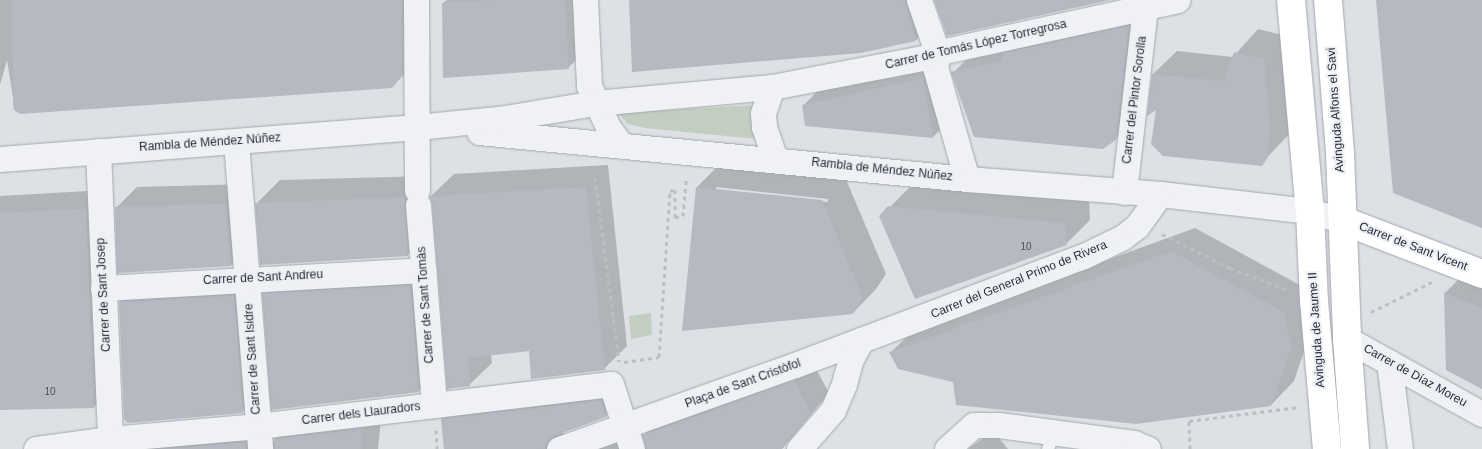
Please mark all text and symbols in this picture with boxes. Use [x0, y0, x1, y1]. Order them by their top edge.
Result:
street label: Carrer de Tomás López Torregrosa [884, 17, 1068, 73]
street label: Carrer del Pintor Sorolla [1120, 35, 1150, 165]
street label: Avinguda Alfons el Savi [1324, 47, 1348, 173]
street label: Rambla de Méndez Núñez [139, 131, 281, 155]
street label: Rambla de Méndez Núñez [811, 155, 953, 185]
street label: Carrer de Sant Vicent [1357, 220, 1469, 274]
street label: Carrer de Sant Josep [94, 238, 114, 352]
street label: Carrer del General Primo de Rivera [929, 238, 1109, 322]
house number: 10 [1020, 241, 1032, 253]
street label: Carrer de Sant Tomàs [415, 246, 437, 364]
street label: Carrer de Sant Andreu [202, 268, 324, 288]
street label: Avinguda de Jaume II [1306, 272, 1328, 388]
street label: Carrer de Sant Isidre [242, 303, 264, 415]
street label: Carrer de Díaz Moreu [1361, 342, 1469, 410]
street label: Plaça de Sant Cristòfol [683, 356, 803, 412]
house number: 10 [44, 386, 56, 398]
street label: Carrer dels Llauradors [301, 400, 421, 428]

